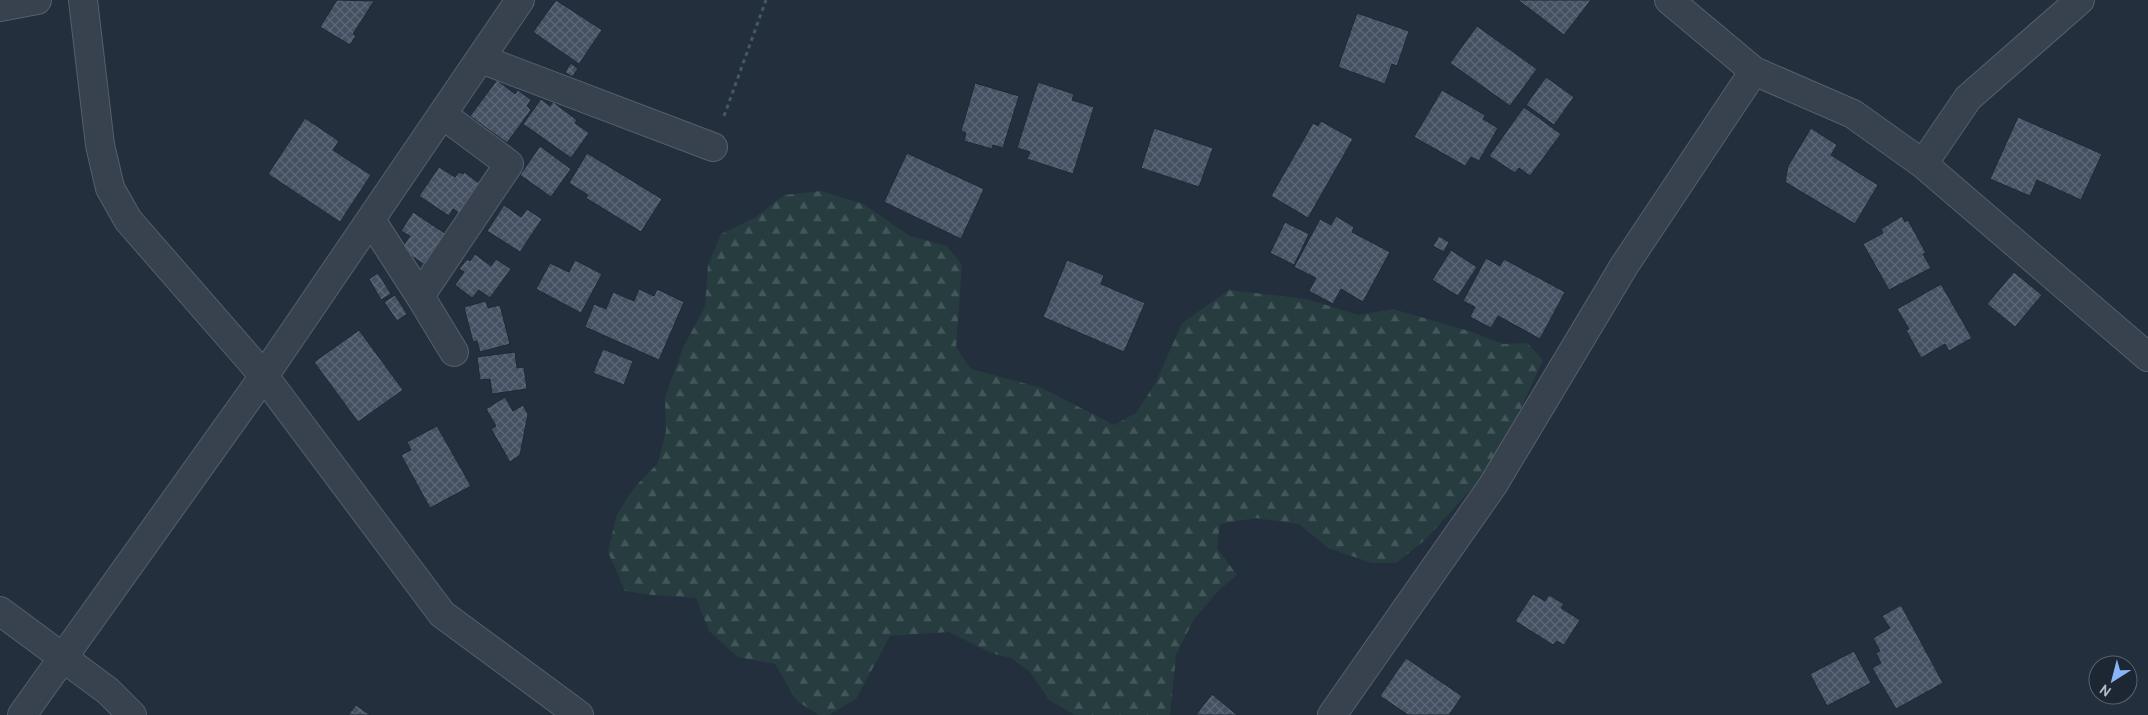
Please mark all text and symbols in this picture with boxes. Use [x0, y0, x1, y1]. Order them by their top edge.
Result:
north arrow [2088, 655, 2138, 705]
text: N [2096, 680, 2115, 701]

